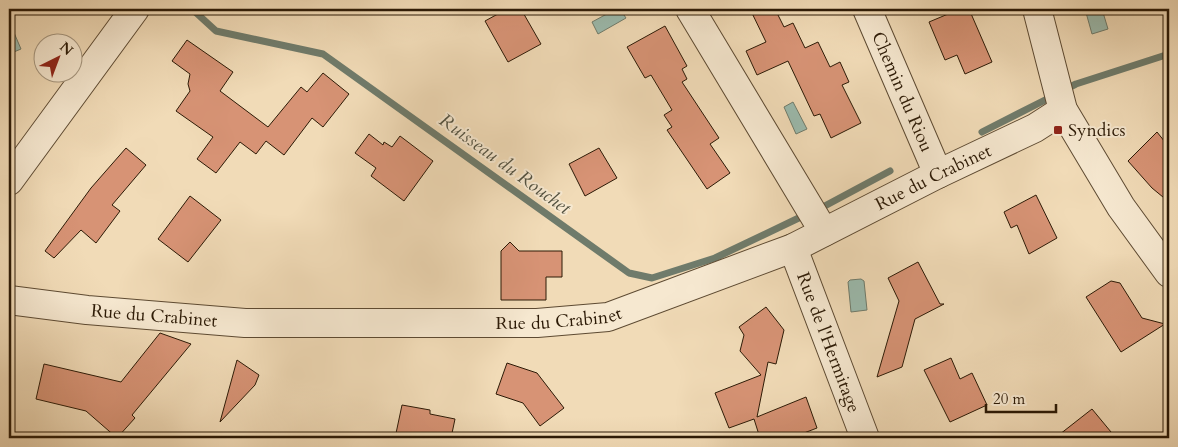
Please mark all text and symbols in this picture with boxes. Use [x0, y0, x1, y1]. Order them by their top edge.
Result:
street label: Chemin du Riou [866, 28, 940, 156]
north arrow [32, 32, 82, 82]
text: N [55, 38, 77, 60]
water label: Ruisseau du Rouchet [434, 107, 577, 221]
place label: Syndics [1068, 118, 1126, 143]
marker: Syndics [1052, 124, 1064, 136]
street label: Rue du Crabinet [871, 138, 996, 217]
street label: Rue de l'Hermitage [791, 269, 867, 416]
street label: Rue du Crabinet [90, 298, 219, 333]
street label: Rue du Crabinet [495, 300, 626, 336]
scale bar [986, 382, 1056, 414]
text: 20 m [993, 389, 1025, 409]

